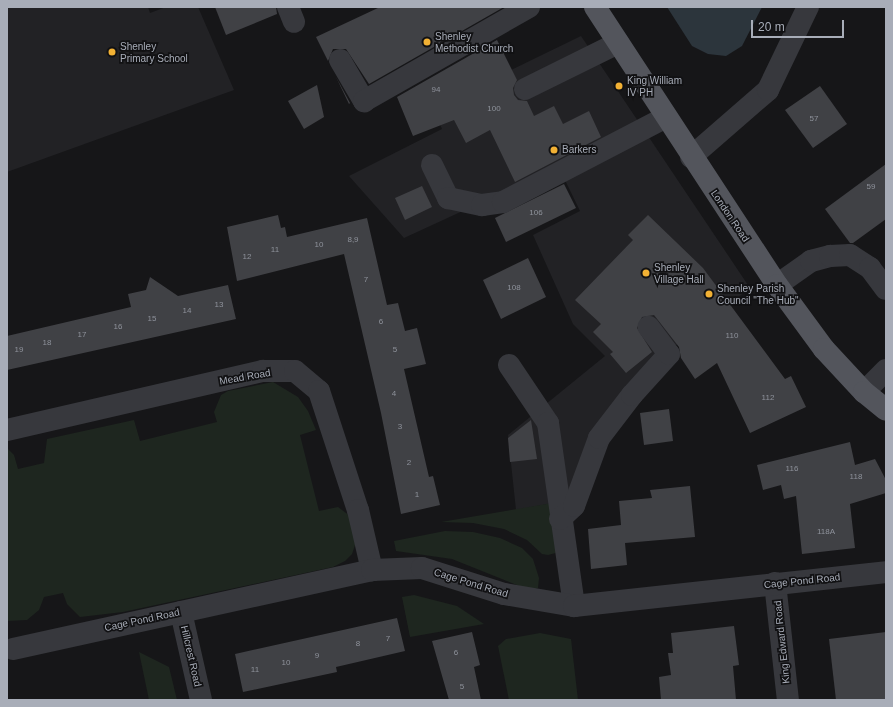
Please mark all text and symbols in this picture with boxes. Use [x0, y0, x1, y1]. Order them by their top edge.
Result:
scale bar [753, 12, 846, 38]
text: 20 m [758, 20, 785, 34]
place label: Shenley Methodist Church [435, 30, 513, 54]
marker: Shenley Methodist Church [422, 37, 432, 47]
place label: Shenley Primary School [120, 40, 188, 64]
marker: Shenley Primary School [107, 47, 117, 57]
place label: King William IV PH [627, 74, 682, 98]
marker: King William IV PH [614, 81, 624, 91]
house number: 94 [432, 85, 440, 95]
house number: 100 [487, 104, 501, 114]
house number: 57 [810, 114, 818, 124]
place label: Barkers [562, 144, 596, 156]
marker: Barkers [549, 145, 559, 155]
house number: 59 [867, 182, 875, 192]
street label: London Road [708, 188, 752, 244]
house number: 106 [529, 208, 543, 218]
house number: 8,9 [347, 235, 359, 245]
house number: 10 [315, 240, 323, 250]
house number: 11 [271, 245, 279, 255]
house number: 12 [243, 252, 251, 262]
place label: Shenley Village Hall [654, 261, 704, 284]
marker: Shenley Village Hall [641, 268, 651, 278]
house number: 7 [364, 275, 368, 285]
place label: Shenley Parish Council "The Hub" [717, 282, 799, 306]
house number: 108 [507, 283, 521, 293]
marker: Shenley Parish Council "The Hub" [704, 289, 714, 299]
house number: 13 [215, 300, 223, 310]
house number: 14 [183, 306, 191, 316]
house number: 15 [148, 314, 156, 324]
house number: 6 [379, 317, 383, 327]
house number: 16 [114, 322, 122, 332]
house number: 17 [78, 330, 86, 340]
house number: 110 [726, 331, 738, 341]
house number: 18 [43, 338, 51, 348]
house number: 19 [15, 345, 23, 355]
house number: 5 [393, 345, 397, 355]
street label: Mead Road [219, 367, 271, 387]
house number: 4 [392, 389, 396, 399]
house number: 112 [762, 393, 774, 403]
house number: 3 [398, 422, 402, 432]
house number: 2 [407, 458, 411, 468]
house number: 116 [786, 464, 798, 474]
house number: 118 [850, 472, 862, 482]
house number: 1 [415, 490, 419, 500]
house number: 118A [817, 527, 835, 537]
street label: Cage Pond Road [433, 566, 509, 600]
street label: Cage Pond Road [763, 571, 841, 591]
street label: King Edward Road [772, 600, 792, 684]
street label: Cage Pond Road [103, 606, 181, 634]
street label: Hillcrest Road [178, 624, 204, 688]
house number: 7 [386, 634, 390, 644]
house number: 8 [356, 639, 360, 649]
house number: 6 [454, 648, 458, 658]
house number: 9 [315, 651, 319, 661]
house number: 10 [282, 658, 290, 668]
house number: 11 [251, 665, 259, 675]
house number: 5 [460, 682, 464, 692]

